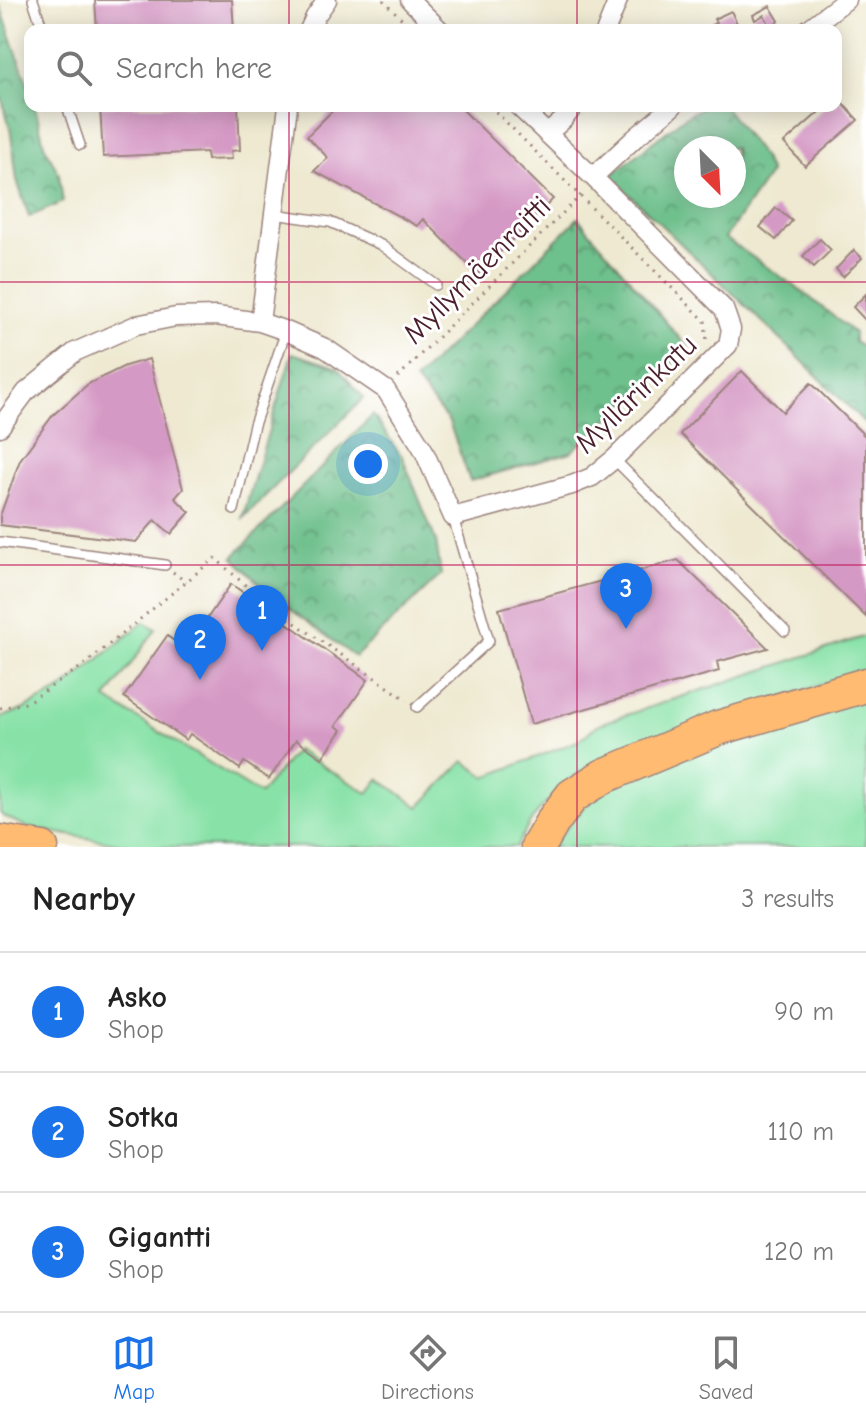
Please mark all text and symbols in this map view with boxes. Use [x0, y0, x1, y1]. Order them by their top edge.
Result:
search box [24, 24, 842, 112]
icon: search [52, 46, 96, 90]
text: Search here [116, 51, 272, 86]
north arrow [674, 136, 746, 208]
street label: Myllymäenraitti [396, 189, 558, 351]
street label: Myllärinkatu [568, 327, 704, 461]
your location [348, 444, 388, 484]
pin: 3 [600, 563, 652, 629]
pin: 1 [236, 585, 288, 651]
pin: 2 [174, 614, 226, 680]
text: Nearby [32, 879, 135, 919]
text: 3 results [741, 884, 834, 914]
text: Asko [108, 980, 167, 1015]
text: 1 [53, 997, 63, 1027]
text: 90 m [774, 997, 834, 1027]
text: Shop [108, 1015, 164, 1045]
text: Sotka [108, 1100, 179, 1135]
text: 2 [52, 1117, 64, 1147]
text: 110 m [767, 1117, 834, 1147]
text: Shop [108, 1135, 164, 1165]
text: Gigantti [108, 1220, 211, 1255]
text: 3 [52, 1237, 64, 1267]
text: 120 m [764, 1237, 834, 1267]
text: Shop [108, 1255, 164, 1285]
tab: Map [112, 1331, 156, 1405]
tab: Directions [381, 1331, 474, 1405]
tab: Saved [699, 1331, 754, 1405]

